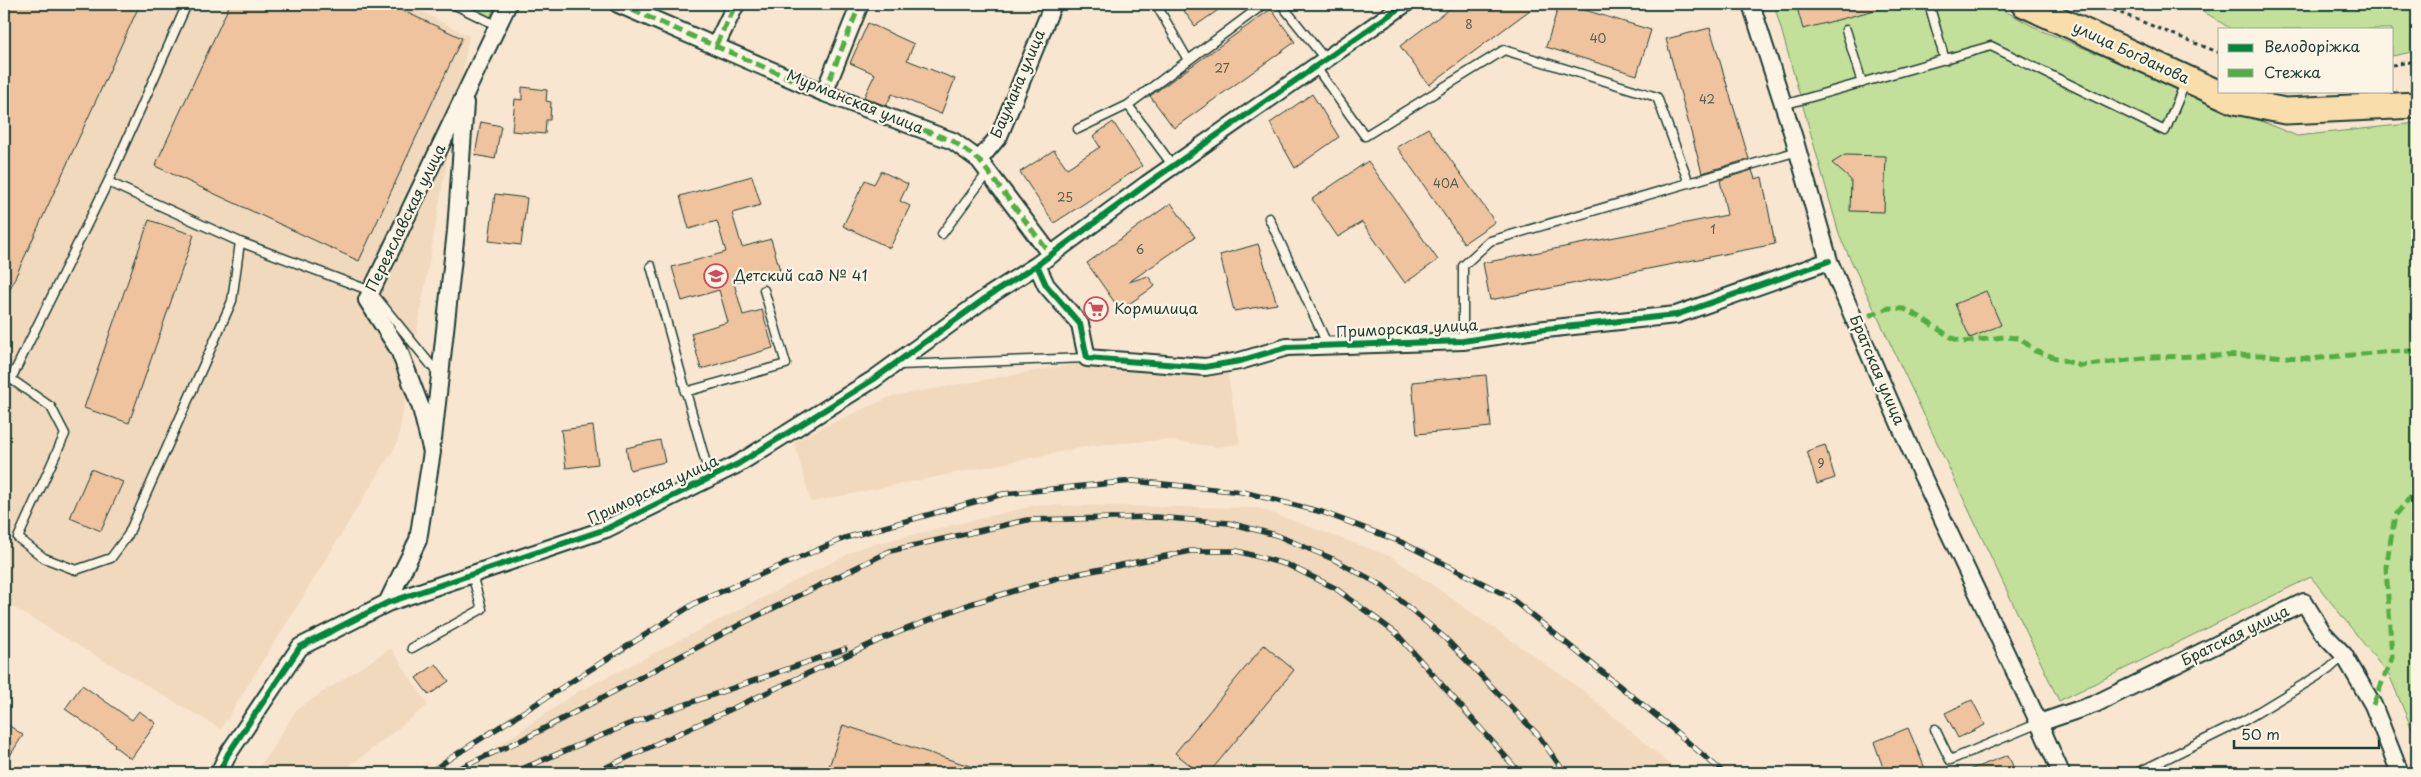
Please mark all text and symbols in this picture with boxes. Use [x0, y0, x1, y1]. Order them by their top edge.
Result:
street label: улица Богданова [2069, 14, 2194, 89]
house number: 8 [1465, 15, 1473, 33]
street label: Баумана улица [983, 25, 1050, 141]
legend [2218, 28, 2394, 92]
house number: 40 [1590, 29, 1607, 47]
text: Велодоріжка [2264, 34, 2360, 57]
house number: 27 [1215, 59, 1230, 77]
text: Стежка [2264, 60, 2321, 83]
street label: Мурманская улица [784, 63, 928, 139]
house number: 42 [1699, 90, 1715, 108]
street label: Переяславская улица [359, 139, 451, 295]
house number: 40А [1433, 174, 1459, 192]
house number: 25 [1057, 188, 1073, 206]
house number: 1 [1710, 220, 1716, 238]
house number: 6 [1136, 240, 1144, 258]
school or university icon: Детский сад № 41 [703, 263, 729, 289]
place label: Детский сад № 41 [733, 263, 868, 286]
supermarket icon: Кормилица [1083, 296, 1109, 322]
place label: Кормилица [1114, 296, 1198, 319]
street label: Братская улица [1845, 311, 1912, 429]
street label: Приморская улица [1335, 312, 1479, 343]
street label: Приморская улица [583, 448, 722, 529]
house number: 9 [1817, 454, 1825, 472]
street label: Братская улица [2176, 598, 2293, 671]
scale bar [2234, 717, 2378, 749]
text: 50 m [2241, 722, 2280, 745]

